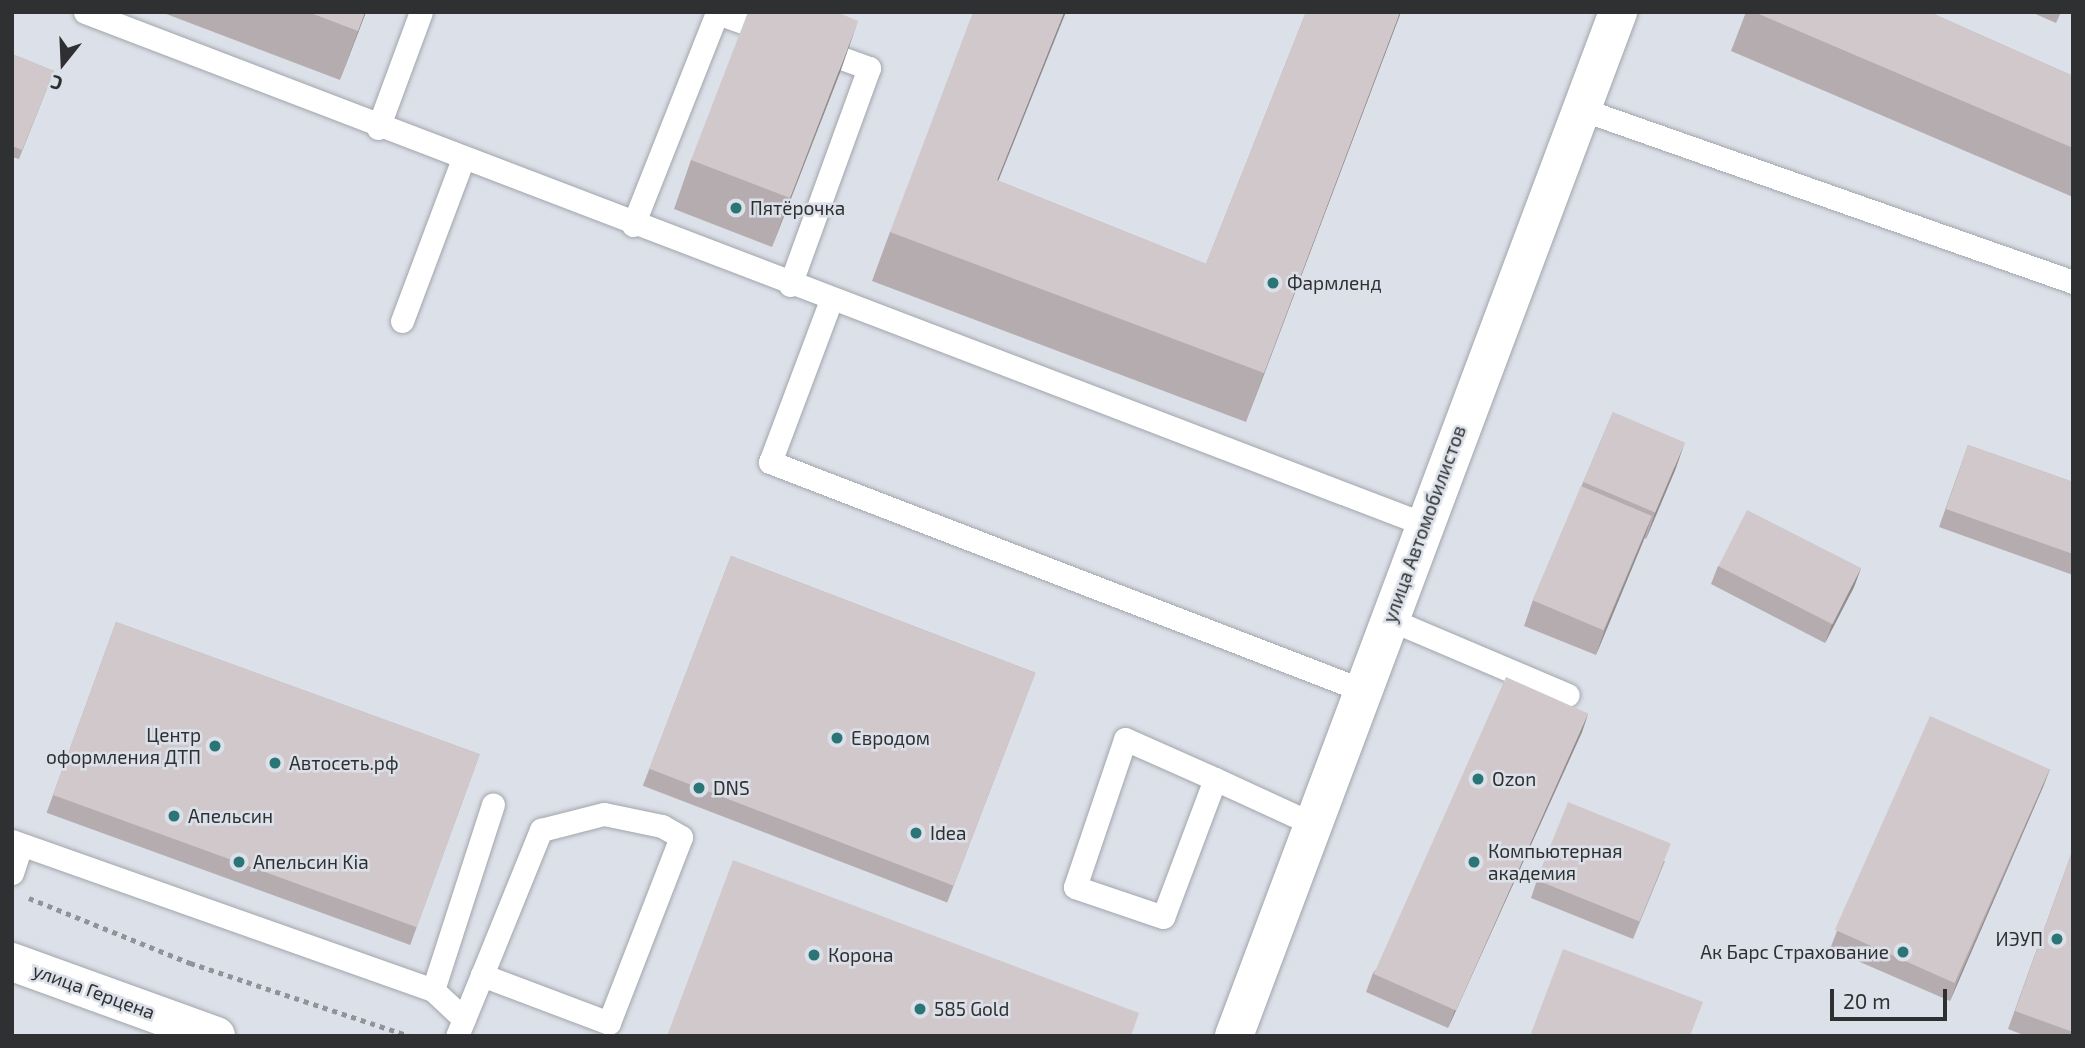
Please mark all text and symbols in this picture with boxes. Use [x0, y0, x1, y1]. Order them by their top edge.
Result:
north arrow [28, 28, 98, 98]
text: С [47, 71, 65, 96]
place label: Пятёрочка [750, 197, 845, 219]
marker: Пятёрочка [728, 200, 744, 216]
place label: Фармленд [1287, 272, 1382, 294]
marker: Фармленд [1265, 275, 1281, 291]
street label: улица Автомобилистов [1378, 422, 1470, 626]
place label: Центр оформления ДТП [46, 724, 201, 768]
place label: Евродом [851, 727, 930, 749]
marker: Евродом [829, 730, 845, 746]
marker: Центр оформления ДТП [207, 738, 223, 754]
place label: Автосеть.рф [289, 752, 399, 774]
marker: Автосеть.рф [267, 755, 283, 771]
place label: Ozon [1492, 768, 1536, 790]
marker: Ozon [1470, 771, 1486, 787]
place label: DNS [713, 777, 750, 799]
marker: DNS [691, 780, 707, 796]
place label: Апельсин [188, 805, 273, 827]
marker: Апельсин [166, 808, 182, 824]
place label: Idea [930, 822, 966, 844]
marker: Idea [908, 825, 924, 841]
place label: Компьютерная академия [1488, 840, 1623, 884]
place label: Апельсин Kia [253, 851, 369, 873]
marker: Апельсин Kia [231, 854, 247, 870]
marker: Компьютерная академия [1466, 854, 1482, 870]
place label: ИЭУП [1996, 928, 2043, 950]
marker: ИЭУП [2049, 931, 2065, 947]
place label: Ак Барс Страхование [1700, 941, 1889, 963]
place label: Корона [828, 944, 894, 966]
marker: Ак Барс Страхование [1895, 944, 1911, 960]
marker: Корона [806, 947, 822, 963]
street label: улица Герцена [30, 958, 158, 1024]
scale bar [1833, 974, 1950, 1018]
text: 20 m [1843, 988, 1891, 1013]
place label: 585 Gold [934, 998, 1009, 1020]
marker: 585 Gold [912, 1001, 928, 1017]

